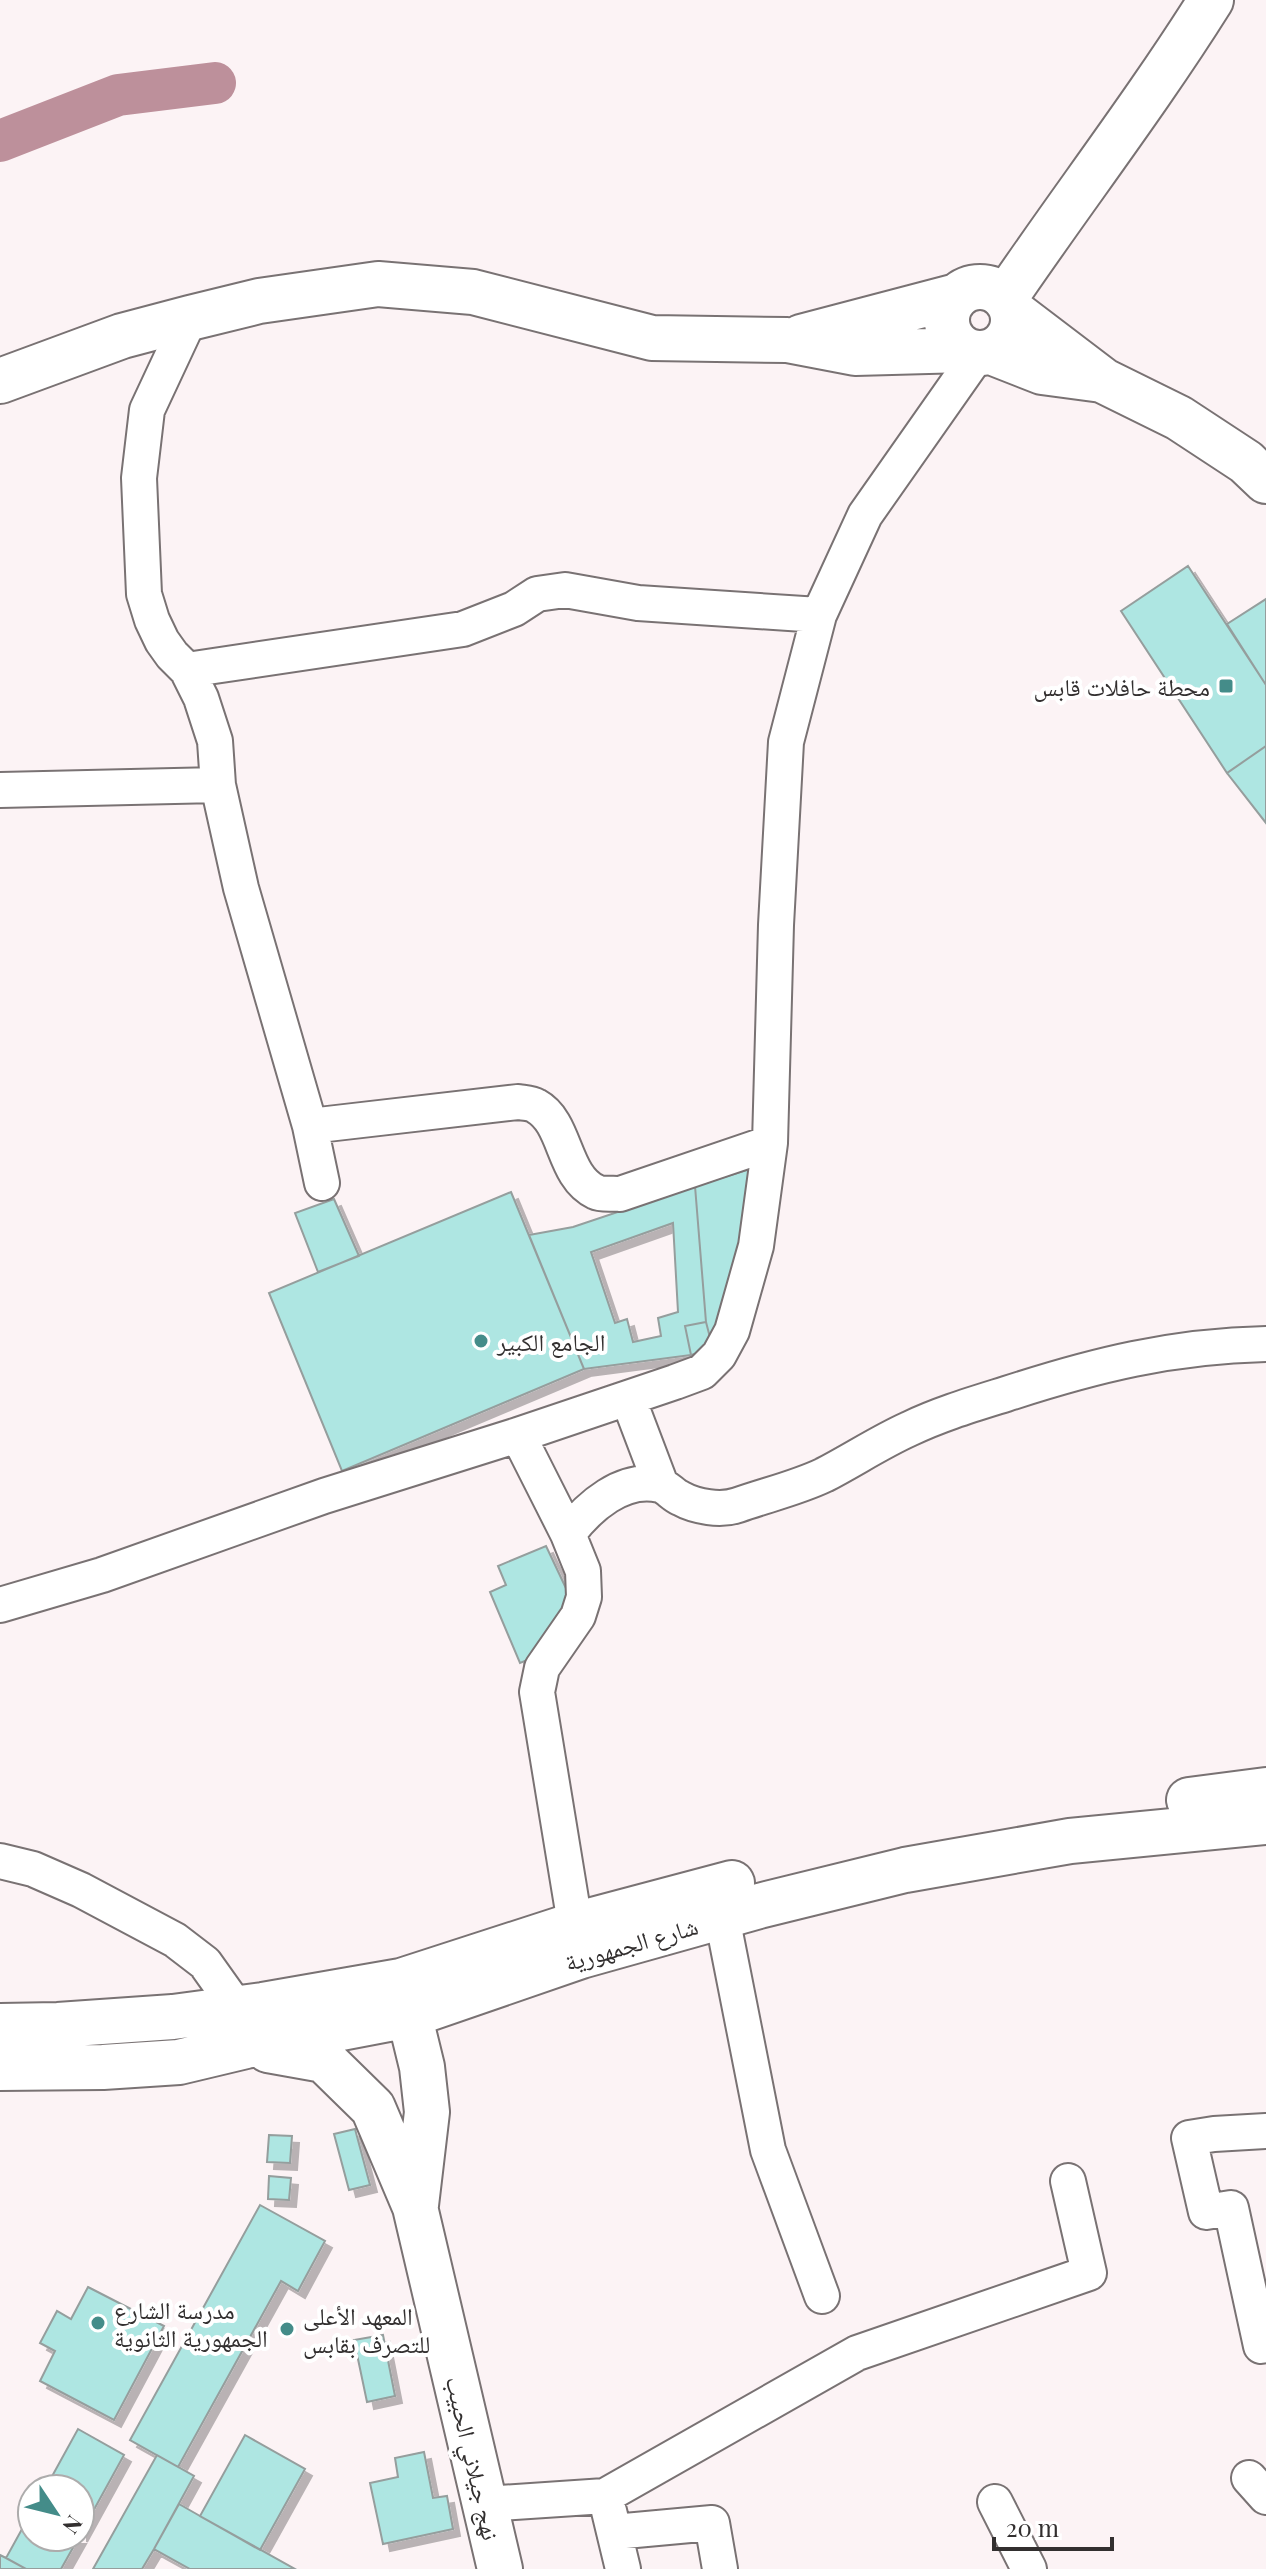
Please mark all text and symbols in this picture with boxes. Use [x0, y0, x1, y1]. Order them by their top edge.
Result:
place label: محطة حافلات قابس [1033, 670, 1210, 702]
marker: محطة حافلات قابس [1217, 677, 1235, 695]
place label: الجامع الكبير [496, 1325, 605, 1358]
marker: الجامع الكبير [472, 1332, 490, 1350]
street label: شارع الجمهورية [561, 1909, 702, 1978]
place label: مدرسة الشارع الجمهورية الثانوية [114, 2293, 268, 2353]
place label: المعهد الأعلى للتصرف بقابس [303, 2299, 430, 2359]
marker: مدرسة الشارع الجمهورية الثانوية [89, 2314, 107, 2332]
marker: المعهد الأعلى للتصرف بقابس [278, 2320, 296, 2338]
street label: نهج جيلاني الحبيب [435, 2373, 508, 2544]
north arrow [16, 2473, 96, 2553]
scale bar [994, 2501, 1112, 2551]
text: N [56, 2510, 90, 2540]
text: 20 m [1006, 2511, 1059, 2543]

